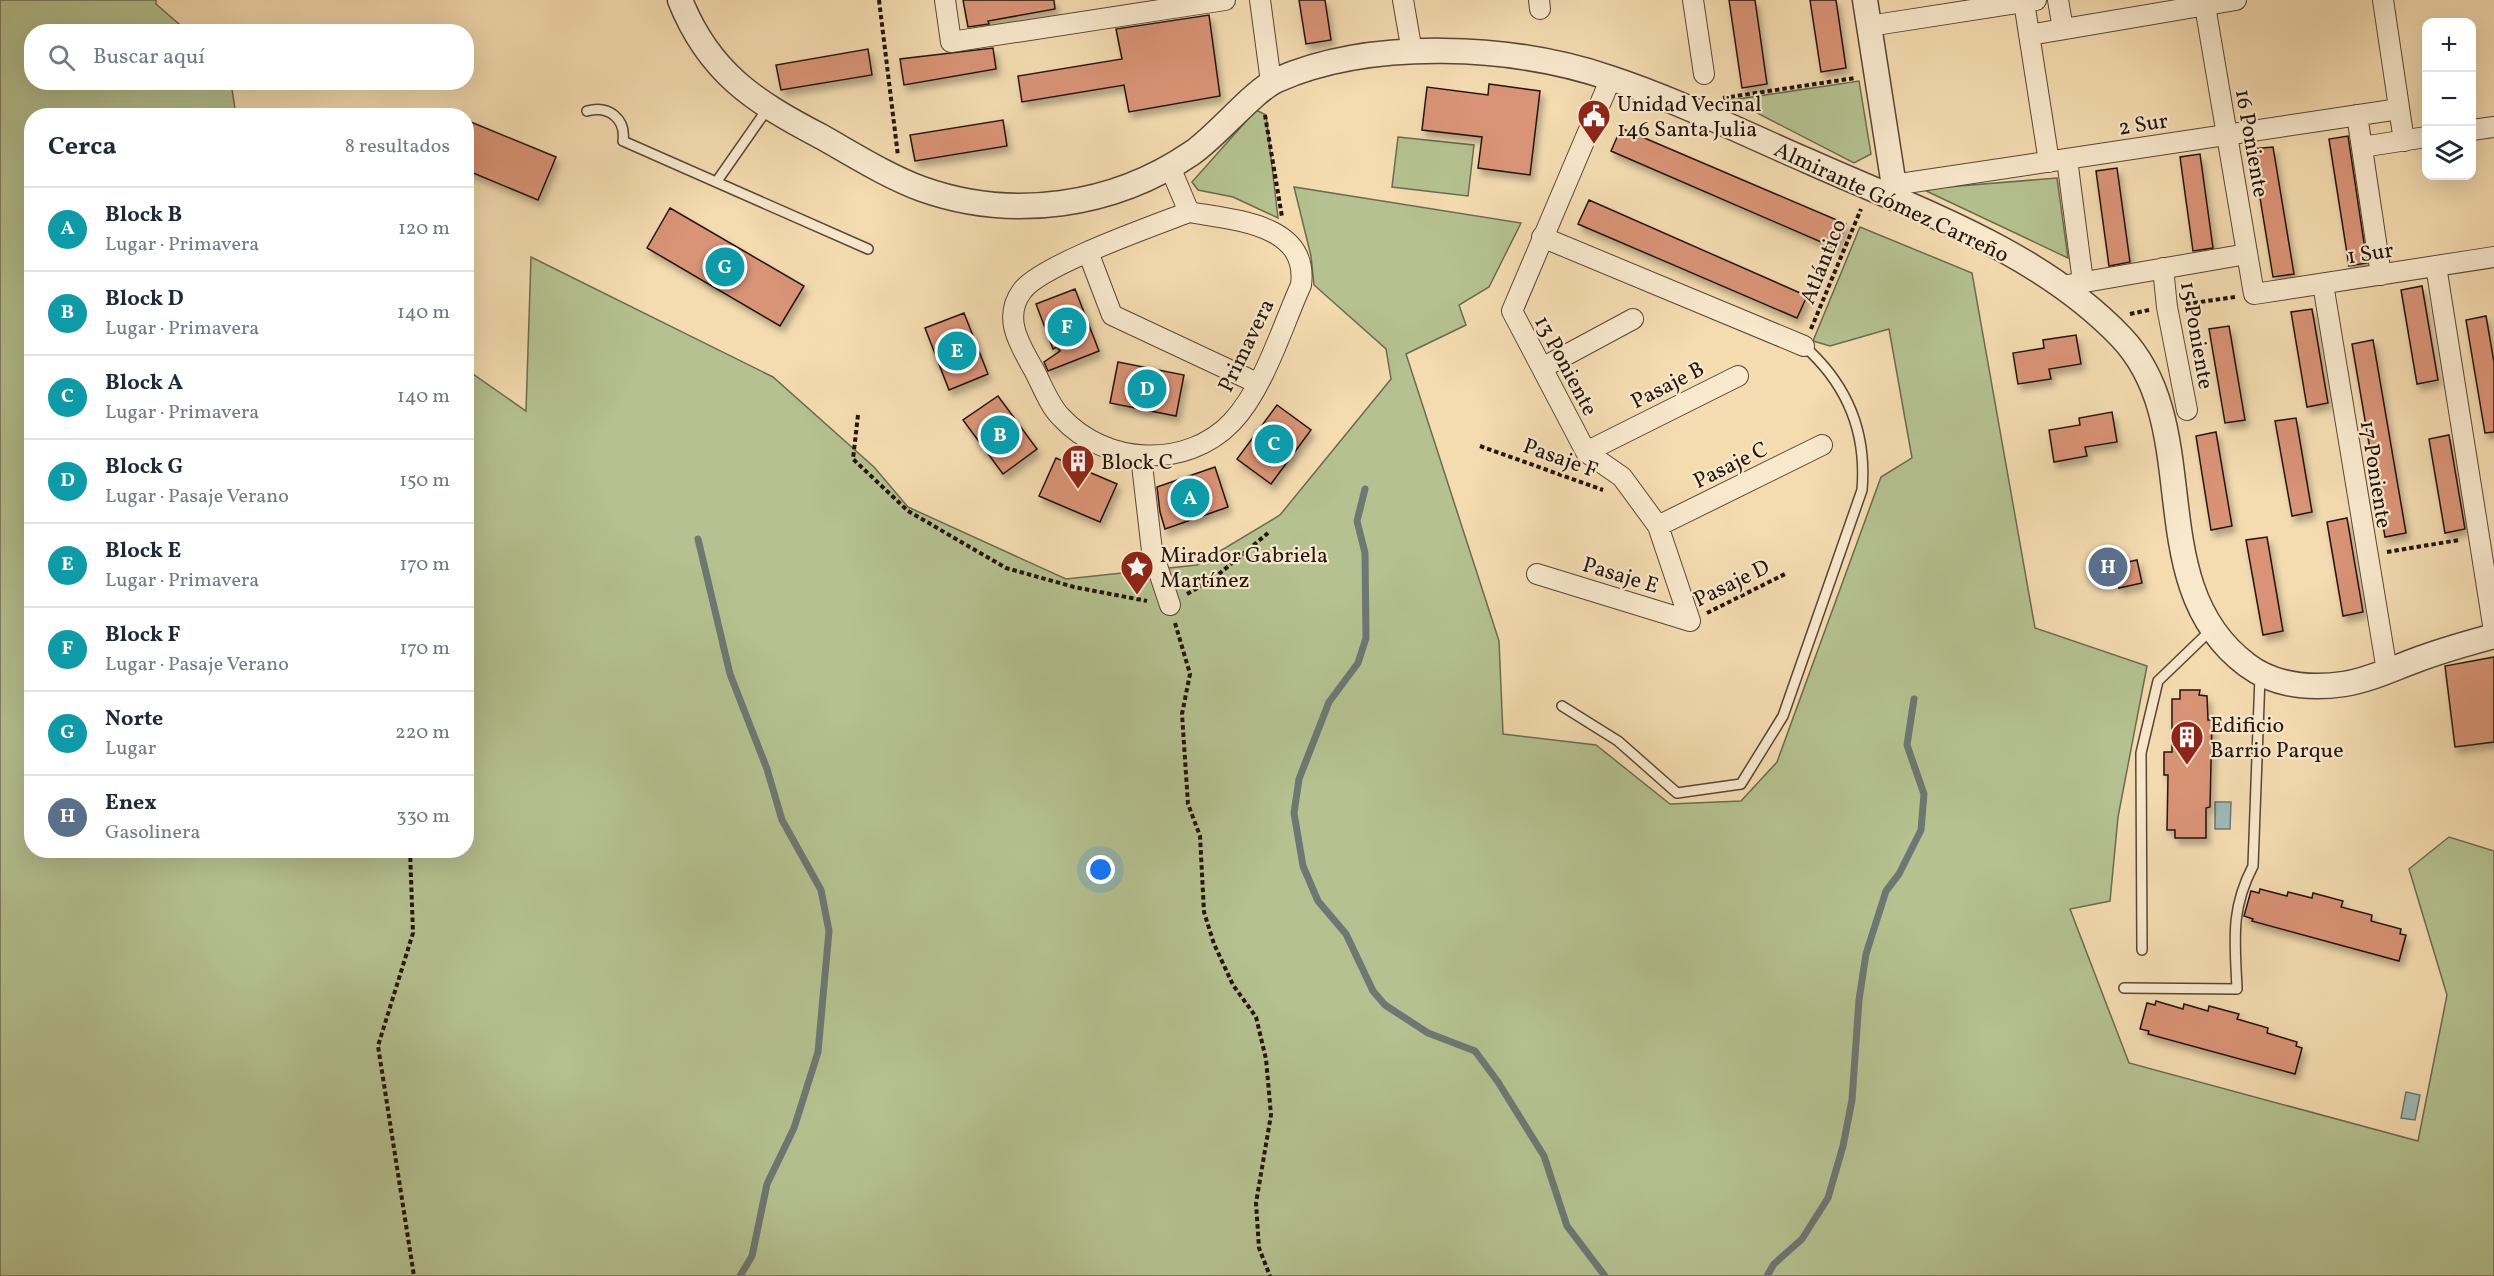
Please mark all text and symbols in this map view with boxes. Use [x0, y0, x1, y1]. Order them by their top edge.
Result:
map controls [2422, 18, 2476, 180]
button: + [2422, 18, 2476, 72]
search box [24, 24, 474, 90]
icon: search [45, 41, 78, 74]
text: Buscar aquí [93, 42, 205, 73]
button: − [2422, 72, 2476, 126]
street label: 16 Poniente [2226, 87, 2275, 200]
place label: Unidad Vecinal 146 Santa Julia [1617, 90, 1762, 146]
public building icon: Unidad Vecinal 146 Santa Julia [1576, 98, 1612, 145]
street label: 2 Sur [2116, 106, 2171, 145]
button: layers [2422, 126, 2476, 180]
text: Cerca [48, 129, 117, 165]
text: 8 resultados [345, 133, 450, 161]
street label: Almirante Gómez Carreño [1768, 135, 2013, 271]
text: Block B [105, 200, 182, 231]
text: A [60, 215, 75, 243]
text: 120 m [398, 215, 450, 243]
street label: Atlántico [1793, 215, 1855, 309]
text: Lugar · Primavera [105, 231, 259, 259]
street label: 1 Sur [2345, 236, 2396, 273]
pin: G [706, 244, 744, 290]
street label: 15 Poniente [2171, 279, 2220, 392]
text: Block D [105, 284, 184, 315]
street label: Primavera [1211, 294, 1283, 398]
text: B [61, 299, 74, 327]
text: 140 m [397, 299, 450, 327]
pin: F [1048, 304, 1086, 350]
street label: 13 Poniente [1525, 311, 1604, 422]
text: Lugar · Primavera [105, 315, 259, 343]
pin: E [938, 328, 976, 374]
street label: Pasaje B [1626, 355, 1710, 418]
pin: D [1128, 366, 1166, 412]
text: Block A [105, 368, 183, 399]
text: C [61, 383, 74, 411]
text: 140 m [397, 383, 450, 411]
text: Lugar · Primavera [105, 399, 259, 427]
pin: B [980, 412, 1020, 458]
street label: 17 Poniente [2351, 418, 2398, 531]
pin: C [1254, 422, 1294, 466]
street label: Pasaje F [1518, 432, 1602, 487]
street label: Pasaje C [1689, 435, 1774, 498]
building icon: Block C [1060, 443, 1096, 490]
place label: Block C [1101, 448, 1173, 479]
text: Block G [105, 452, 183, 483]
text: D [60, 467, 75, 495]
text: 150 m [399, 467, 450, 495]
pin: A [1170, 476, 1210, 520]
text: Lugar · Pasaje Verano [105, 483, 289, 511]
text: Block E [105, 536, 181, 567]
place label: Mirador Gabriela Martínez [1160, 541, 1328, 597]
pin: H [2088, 544, 2128, 590]
place icon: Mirador Gabriela Martínez [1119, 549, 1155, 596]
street label: Pasaje E [1578, 550, 1662, 603]
text: E [61, 551, 74, 579]
text: 170 m [400, 551, 450, 579]
street label: Pasaje D [1689, 553, 1775, 616]
text: Lugar · Primavera [105, 567, 259, 595]
text: Block F [105, 620, 181, 651]
text: F [62, 635, 73, 663]
text: 170 m [400, 635, 450, 663]
text: Lugar · Pasaje Verano [105, 651, 289, 679]
text: Norte [105, 704, 163, 735]
place label: Edificio Barrio Parque [2210, 711, 2344, 767]
text: G [60, 719, 75, 747]
text: 220 m [395, 719, 450, 747]
building icon: Edificio Barrio Parque [2169, 719, 2205, 766]
text: Lugar [105, 735, 156, 763]
text: Enex [105, 788, 157, 819]
text: H [60, 803, 75, 831]
text: 330 m [396, 803, 450, 831]
text: Gasolinera [105, 819, 200, 847]
your location [1086, 855, 1115, 884]

